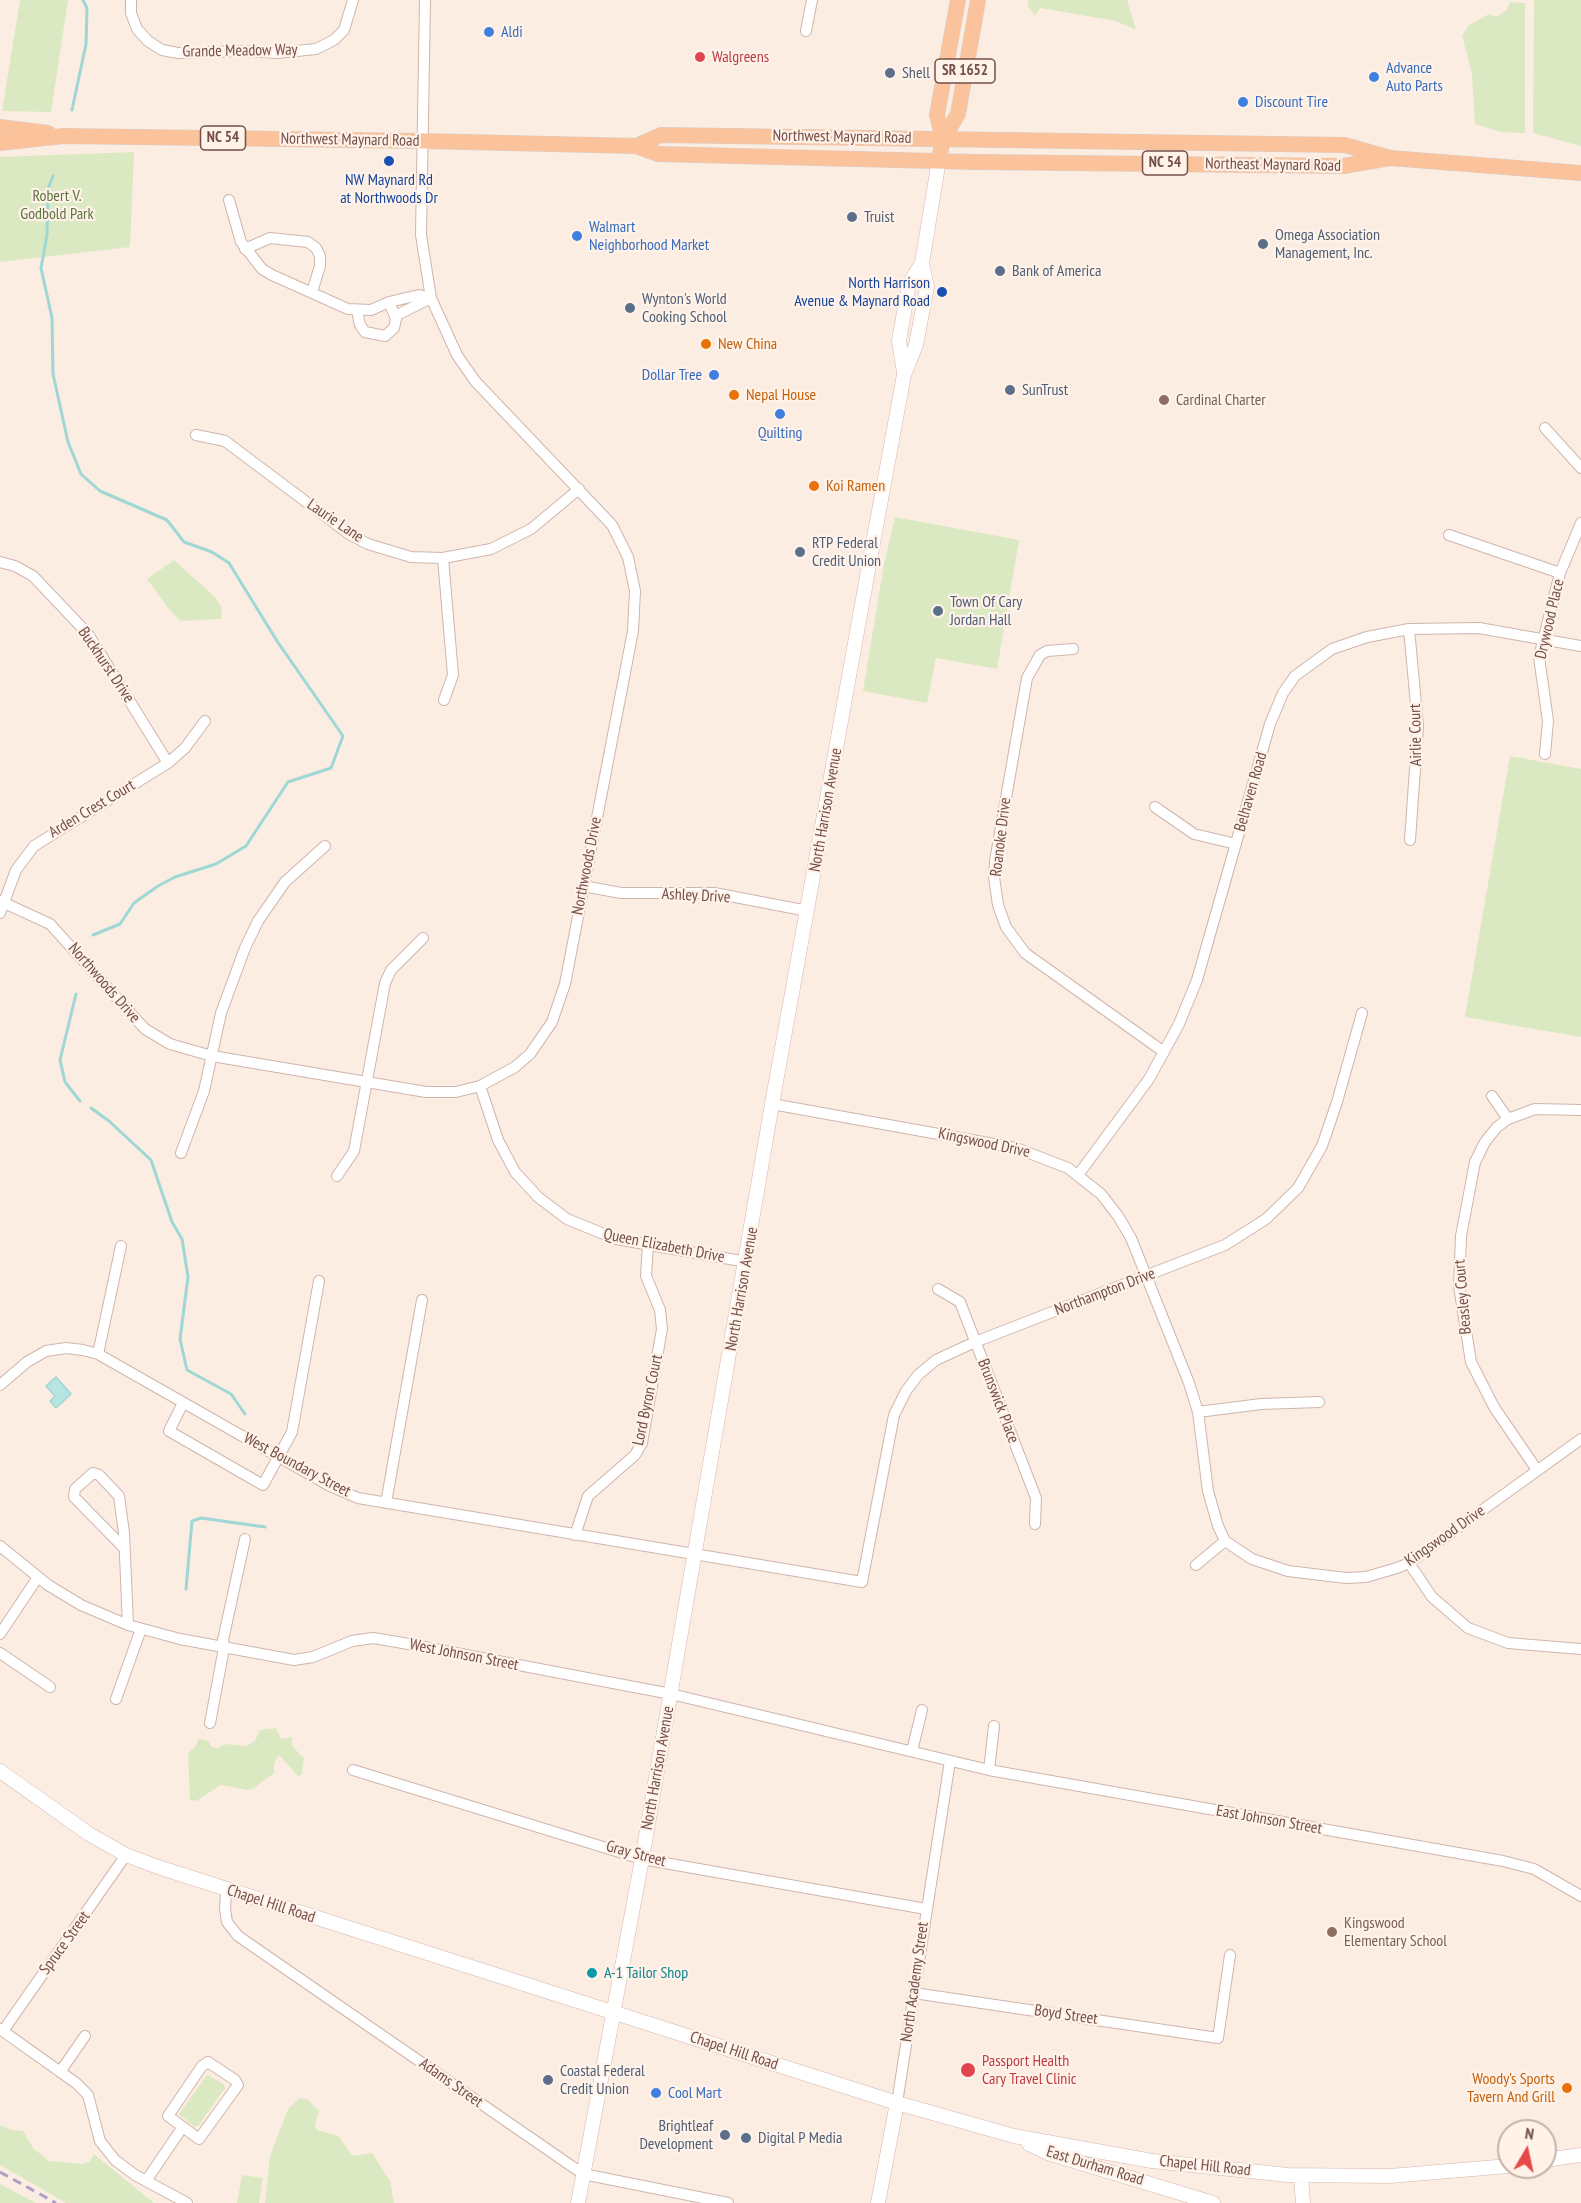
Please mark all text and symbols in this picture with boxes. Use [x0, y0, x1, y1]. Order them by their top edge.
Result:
place label: Aldi [501, 22, 523, 42]
marker: Aldi [482, 25, 496, 39]
street label: Grande Meadow Way [182, 40, 298, 62]
place label: Walgreens [712, 47, 769, 67]
marker: Walgreens [693, 50, 707, 64]
place label: Advance Auto Parts [1386, 58, 1443, 96]
road number: SR 1652 [935, 59, 995, 83]
place label: Shell [902, 63, 930, 83]
marker: Shell [883, 66, 897, 80]
marker: Advance Auto Parts [1367, 70, 1381, 84]
place label: Discount Tire [1255, 92, 1328, 112]
marker: Discount Tire [1236, 95, 1250, 109]
road number: NC 54 [200, 126, 246, 150]
street label: Northwest Maynard Road [772, 126, 912, 148]
street label: Northwest Maynard Road [280, 129, 420, 151]
road number: NC 54 [1142, 151, 1188, 175]
marker: NW Maynard Rd at Northwoods Dr [382, 154, 396, 168]
street label: Northeast Maynard Road [1205, 154, 1341, 176]
place label: NW Maynard Rd at Northwoods Dr [340, 170, 438, 208]
park label: Robert V. Godbold Park [20, 186, 94, 224]
place label: Truist [864, 207, 894, 227]
marker: Truist [845, 210, 859, 224]
place label: Walmart Neighborhood Market [589, 217, 709, 255]
place label: Omega Association Management, Inc. [1275, 225, 1380, 263]
marker: Walmart Neighborhood Market [570, 229, 584, 243]
marker: Omega Association Management, Inc. [1256, 237, 1270, 251]
place label: Bank of America [1012, 261, 1101, 281]
marker: Bank of America [993, 264, 1007, 278]
place label: North Harrison Avenue & Maynard Road [794, 273, 930, 311]
marker: North Harrison Avenue & Maynard Road [935, 285, 949, 299]
place label: Wynton's World Cooking School [642, 289, 727, 327]
marker: Wynton's World Cooking School [623, 301, 637, 315]
place label: New China [718, 334, 777, 354]
marker: New China [699, 337, 713, 351]
place label: Dollar Tree [642, 365, 702, 385]
marker: Dollar Tree [707, 368, 721, 382]
place label: SunTrust [1022, 380, 1068, 400]
marker: SunTrust [1003, 383, 1017, 397]
place label: Nepal House [746, 385, 816, 405]
marker: Nepal House [727, 388, 741, 402]
place label: Cardinal Charter [1176, 390, 1266, 410]
marker: Cardinal Charter [1157, 393, 1171, 407]
marker: Quilting [773, 407, 787, 421]
place label: Quilting [758, 423, 802, 443]
place label: Koi Ramen [826, 476, 885, 496]
marker: Koi Ramen [807, 479, 821, 493]
street label: Laurie Lane [303, 495, 367, 547]
place label: RTP Federal Credit Union [812, 533, 881, 571]
marker: RTP Federal Credit Union [793, 545, 807, 559]
street label: Drywood Place [1531, 577, 1569, 661]
place label: Town Of Cary Jordan Hall [950, 592, 1022, 630]
marker: Town Of Cary Jordan Hall [931, 604, 945, 618]
street label: Buckhurst Drive [74, 624, 138, 706]
street label: Airlie Court [1406, 704, 1426, 766]
street label: North Harrison Avenue [806, 747, 846, 873]
street label: Belhaven Road [1230, 750, 1272, 834]
street label: Arden Crest Court [45, 776, 139, 842]
street label: Roanoke Drive [987, 796, 1015, 878]
street label: Northwoods Drive [568, 815, 606, 917]
street label: Ashley Drive [661, 885, 731, 907]
street label: Northwoods Drive [64, 939, 144, 1027]
street label: Kingswood Drive [936, 1124, 1032, 1162]
street label: Queen Elizabeth Drive [602, 1225, 726, 1267]
street label: North Harrison Avenue [722, 1226, 762, 1352]
street label: Beasley Court [1450, 1259, 1476, 1335]
street label: Northampton Drive [1052, 1264, 1158, 1320]
street label: Lord Byron Court [629, 1353, 667, 1447]
street label: Brunswick Place [973, 1356, 1023, 1446]
street label: West Boundary Street [240, 1429, 354, 1501]
street label: Kingswood Drive [1401, 1501, 1489, 1571]
street label: West Johnson Street [408, 1635, 520, 1675]
street label: North Harrison Avenue [638, 1705, 678, 1831]
street label: East Johnson Street [1215, 1801, 1323, 1839]
street label: Gray Street [604, 1837, 668, 1871]
street label: Chapel Hill Road [224, 1881, 318, 1927]
street label: Spruce Street [36, 1908, 94, 1978]
place label: Kingswood Elementary School [1344, 1913, 1447, 1951]
street label: North Academy Street [897, 1921, 933, 2043]
marker: Kingswood Elementary School [1325, 1925, 1339, 1939]
place label: A-1 Tailor Shop [604, 1963, 688, 1983]
marker: A-1 Tailor Shop [585, 1966, 599, 1980]
street label: Boyd Street [1033, 2001, 1099, 2029]
street label: Chapel Hill Road [687, 2028, 781, 2074]
place label: Passport Health Cary Travel Clinic [982, 2051, 1077, 2089]
street label: Adams Street [415, 2054, 487, 2112]
place label: Coastal Federal Credit Union [560, 2061, 645, 2099]
marker: Passport Health Cary Travel Clinic [959, 2061, 977, 2079]
place label: Woody’s Sports Tavern And Grill [1467, 2069, 1555, 2107]
marker: Coastal Federal Credit Union [541, 2073, 555, 2087]
marker: Woody’s Sports Tavern And Grill [1560, 2081, 1574, 2095]
place label: Cool Mart [668, 2083, 722, 2103]
marker: Cool Mart [649, 2086, 663, 2100]
place label: Brightleaf Development [639, 2116, 713, 2154]
north arrow [1497, 2119, 1557, 2179]
text: N [1524, 2123, 1535, 2144]
marker: Brightleaf Development [718, 2128, 732, 2142]
place label: Digital P Media [758, 2128, 842, 2148]
marker: Digital P Media [739, 2131, 753, 2145]
street label: East Durham Road [1044, 2142, 1146, 2190]
street label: Chapel Hill Road [1158, 2152, 1252, 2180]

